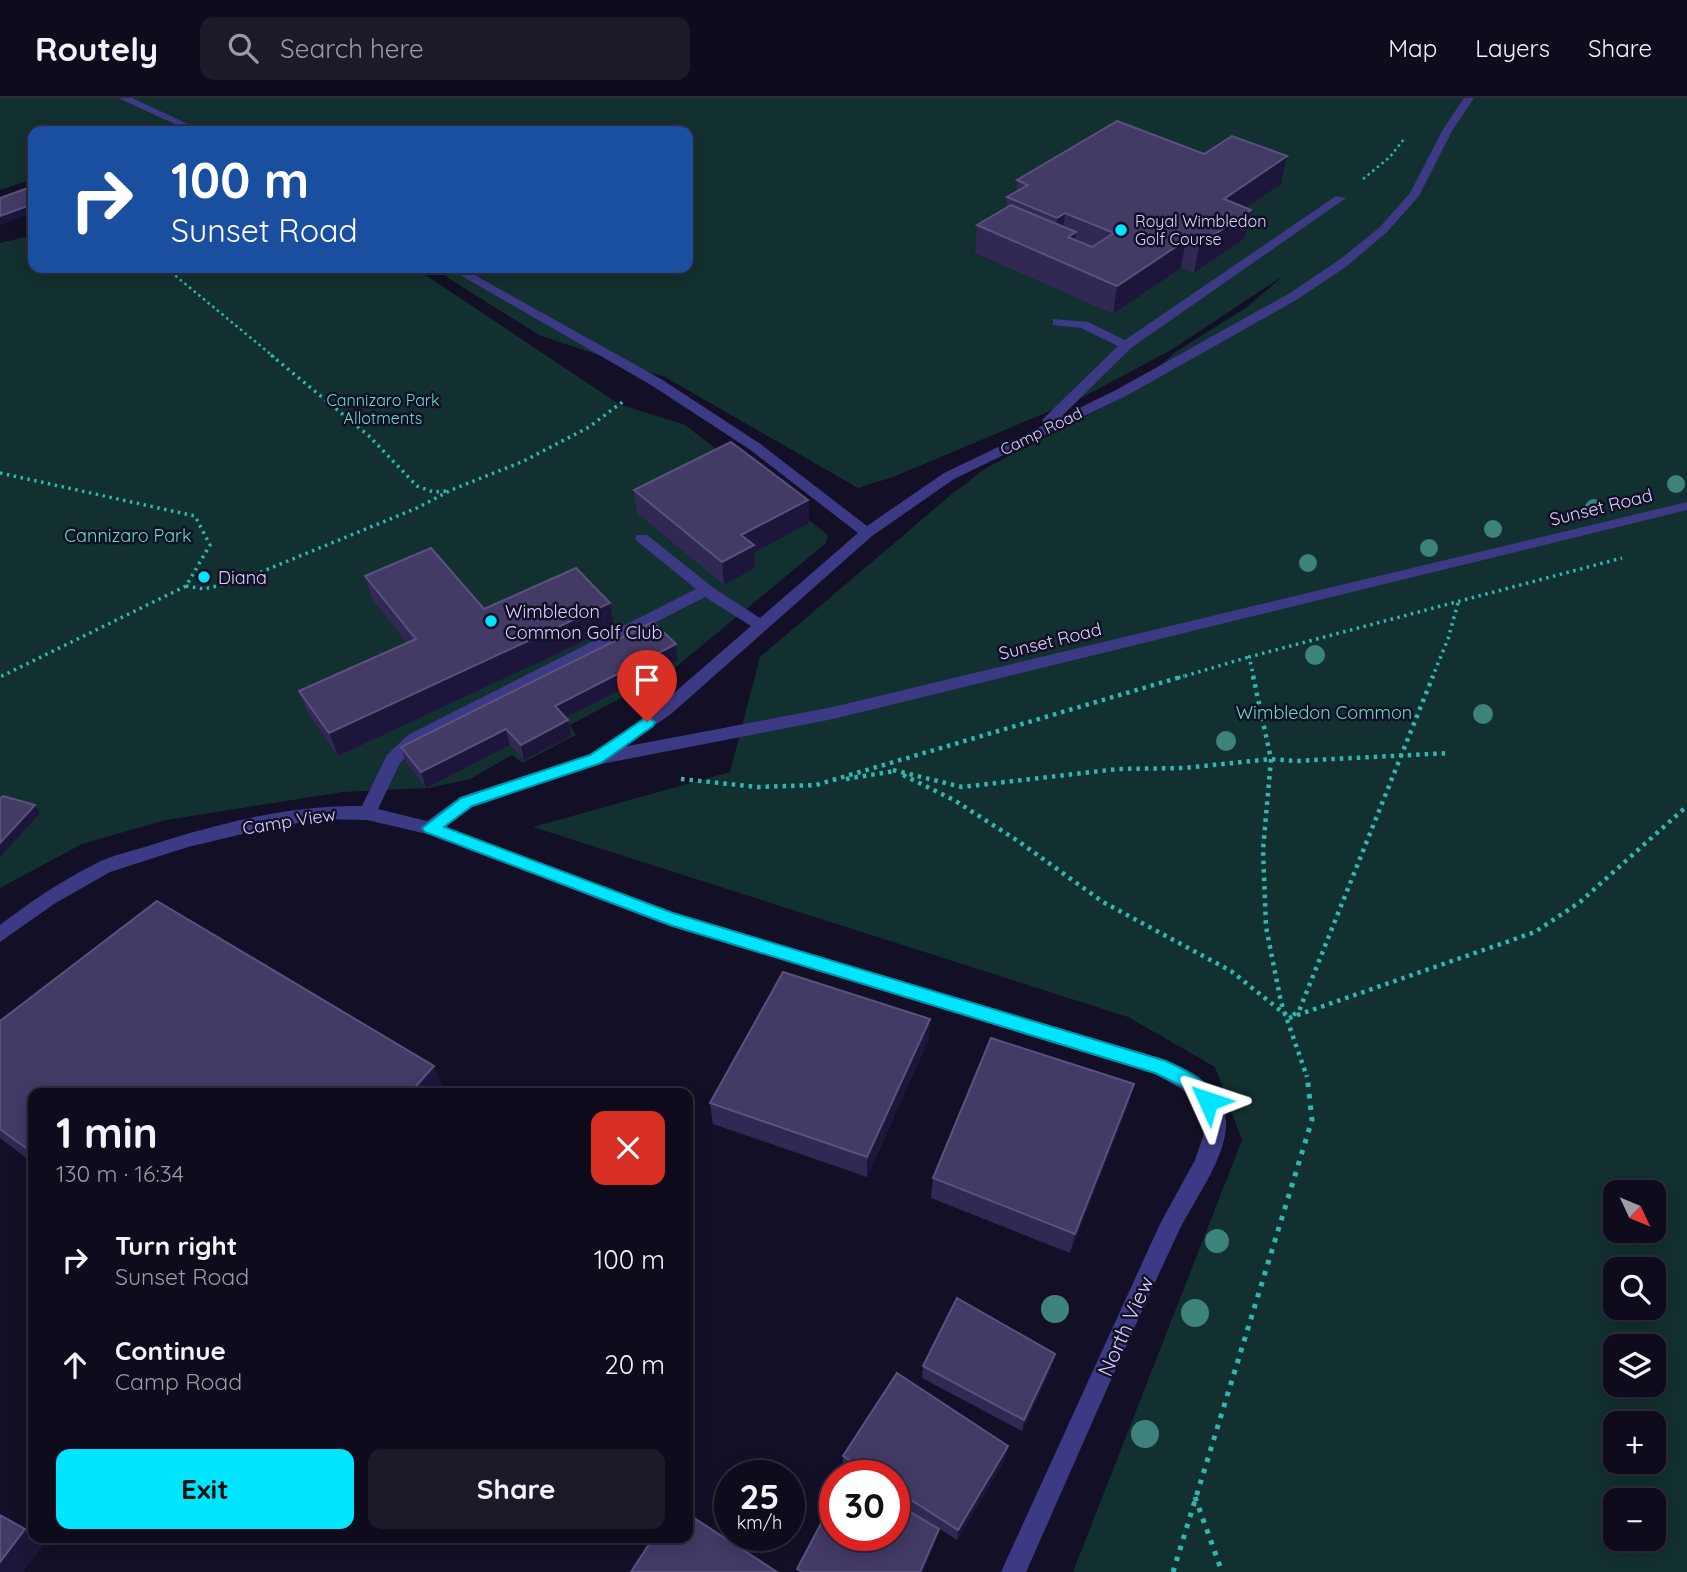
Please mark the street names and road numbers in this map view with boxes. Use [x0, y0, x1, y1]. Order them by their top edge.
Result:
street label: Camp Road [997, 403, 1085, 459]
street label: Sunset Road [1547, 483, 1655, 531]
street label: Sunset Road [996, 617, 1104, 665]
street label: Camp View [241, 802, 337, 840]
street label: North View [1091, 1272, 1159, 1380]

